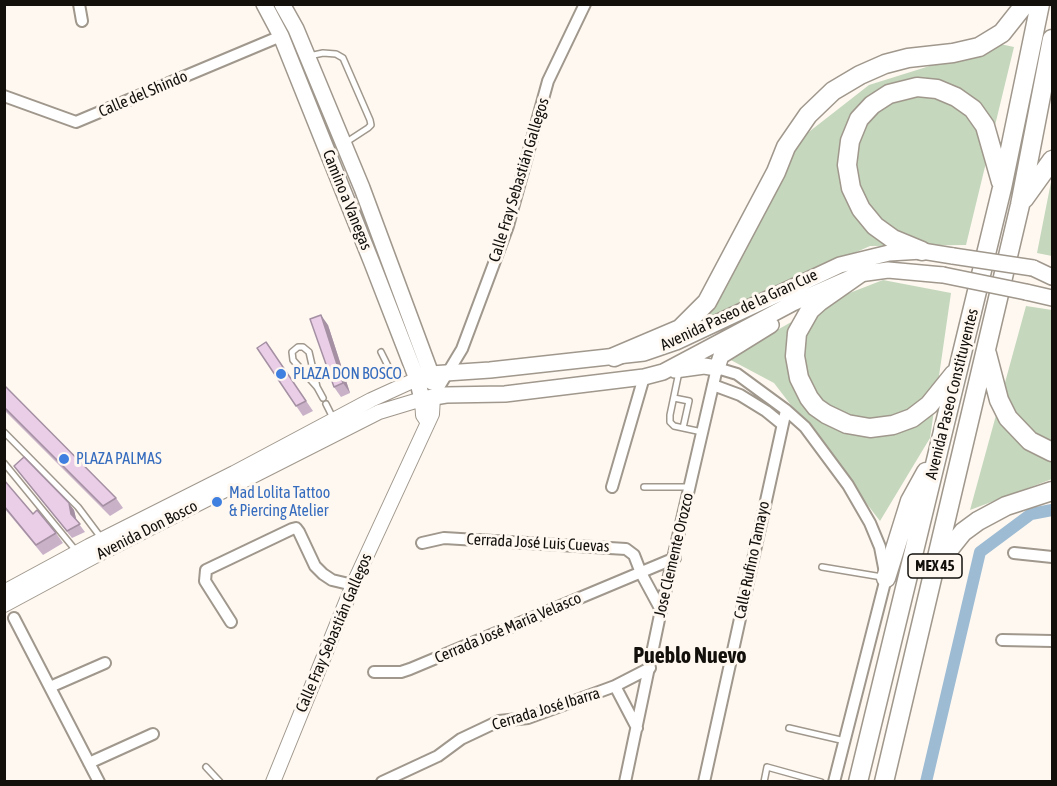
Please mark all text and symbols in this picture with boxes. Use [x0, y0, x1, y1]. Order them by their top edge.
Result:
street label: Calle del Shindo [96, 67, 190, 121]
street label: Calle Fray Sebastián Gallegos [485, 96, 553, 264]
street label: Camino a Vanegas [318, 147, 376, 253]
street label: Avenida Paseo de la Gran Cue [657, 265, 821, 355]
street label: Avenida Paseo Constituyentes [921, 307, 983, 481]
place label: PLAZA DON BOSCO [293, 364, 402, 384]
marker: PLAZA DON BOSCO [274, 367, 288, 381]
place label: PLAZA PALMAS [76, 449, 162, 469]
marker: PLAZA PALMAS [57, 452, 71, 466]
place label: Mad Lolita Tattoo & Piercing Atelier [229, 483, 330, 521]
street label: Jose Clemente Orozco [650, 491, 698, 619]
marker: Mad Lolita Tattoo & Piercing Atelier [210, 495, 224, 509]
street label: Avenida Don Bosco [93, 496, 201, 564]
street label: Calle Rufino Tamayo [730, 499, 774, 621]
street label: Cerrada José Luis Cuevas [466, 530, 610, 556]
street label: Calle Fray Sebastián Gallegos [292, 551, 376, 715]
road number: MEX 45 [908, 554, 962, 578]
street label: Cerrada José María Velasco [432, 588, 584, 668]
district label: Pueblo Nuevo [633, 643, 747, 669]
street label: Cerrada José Ibarra [490, 683, 602, 735]

